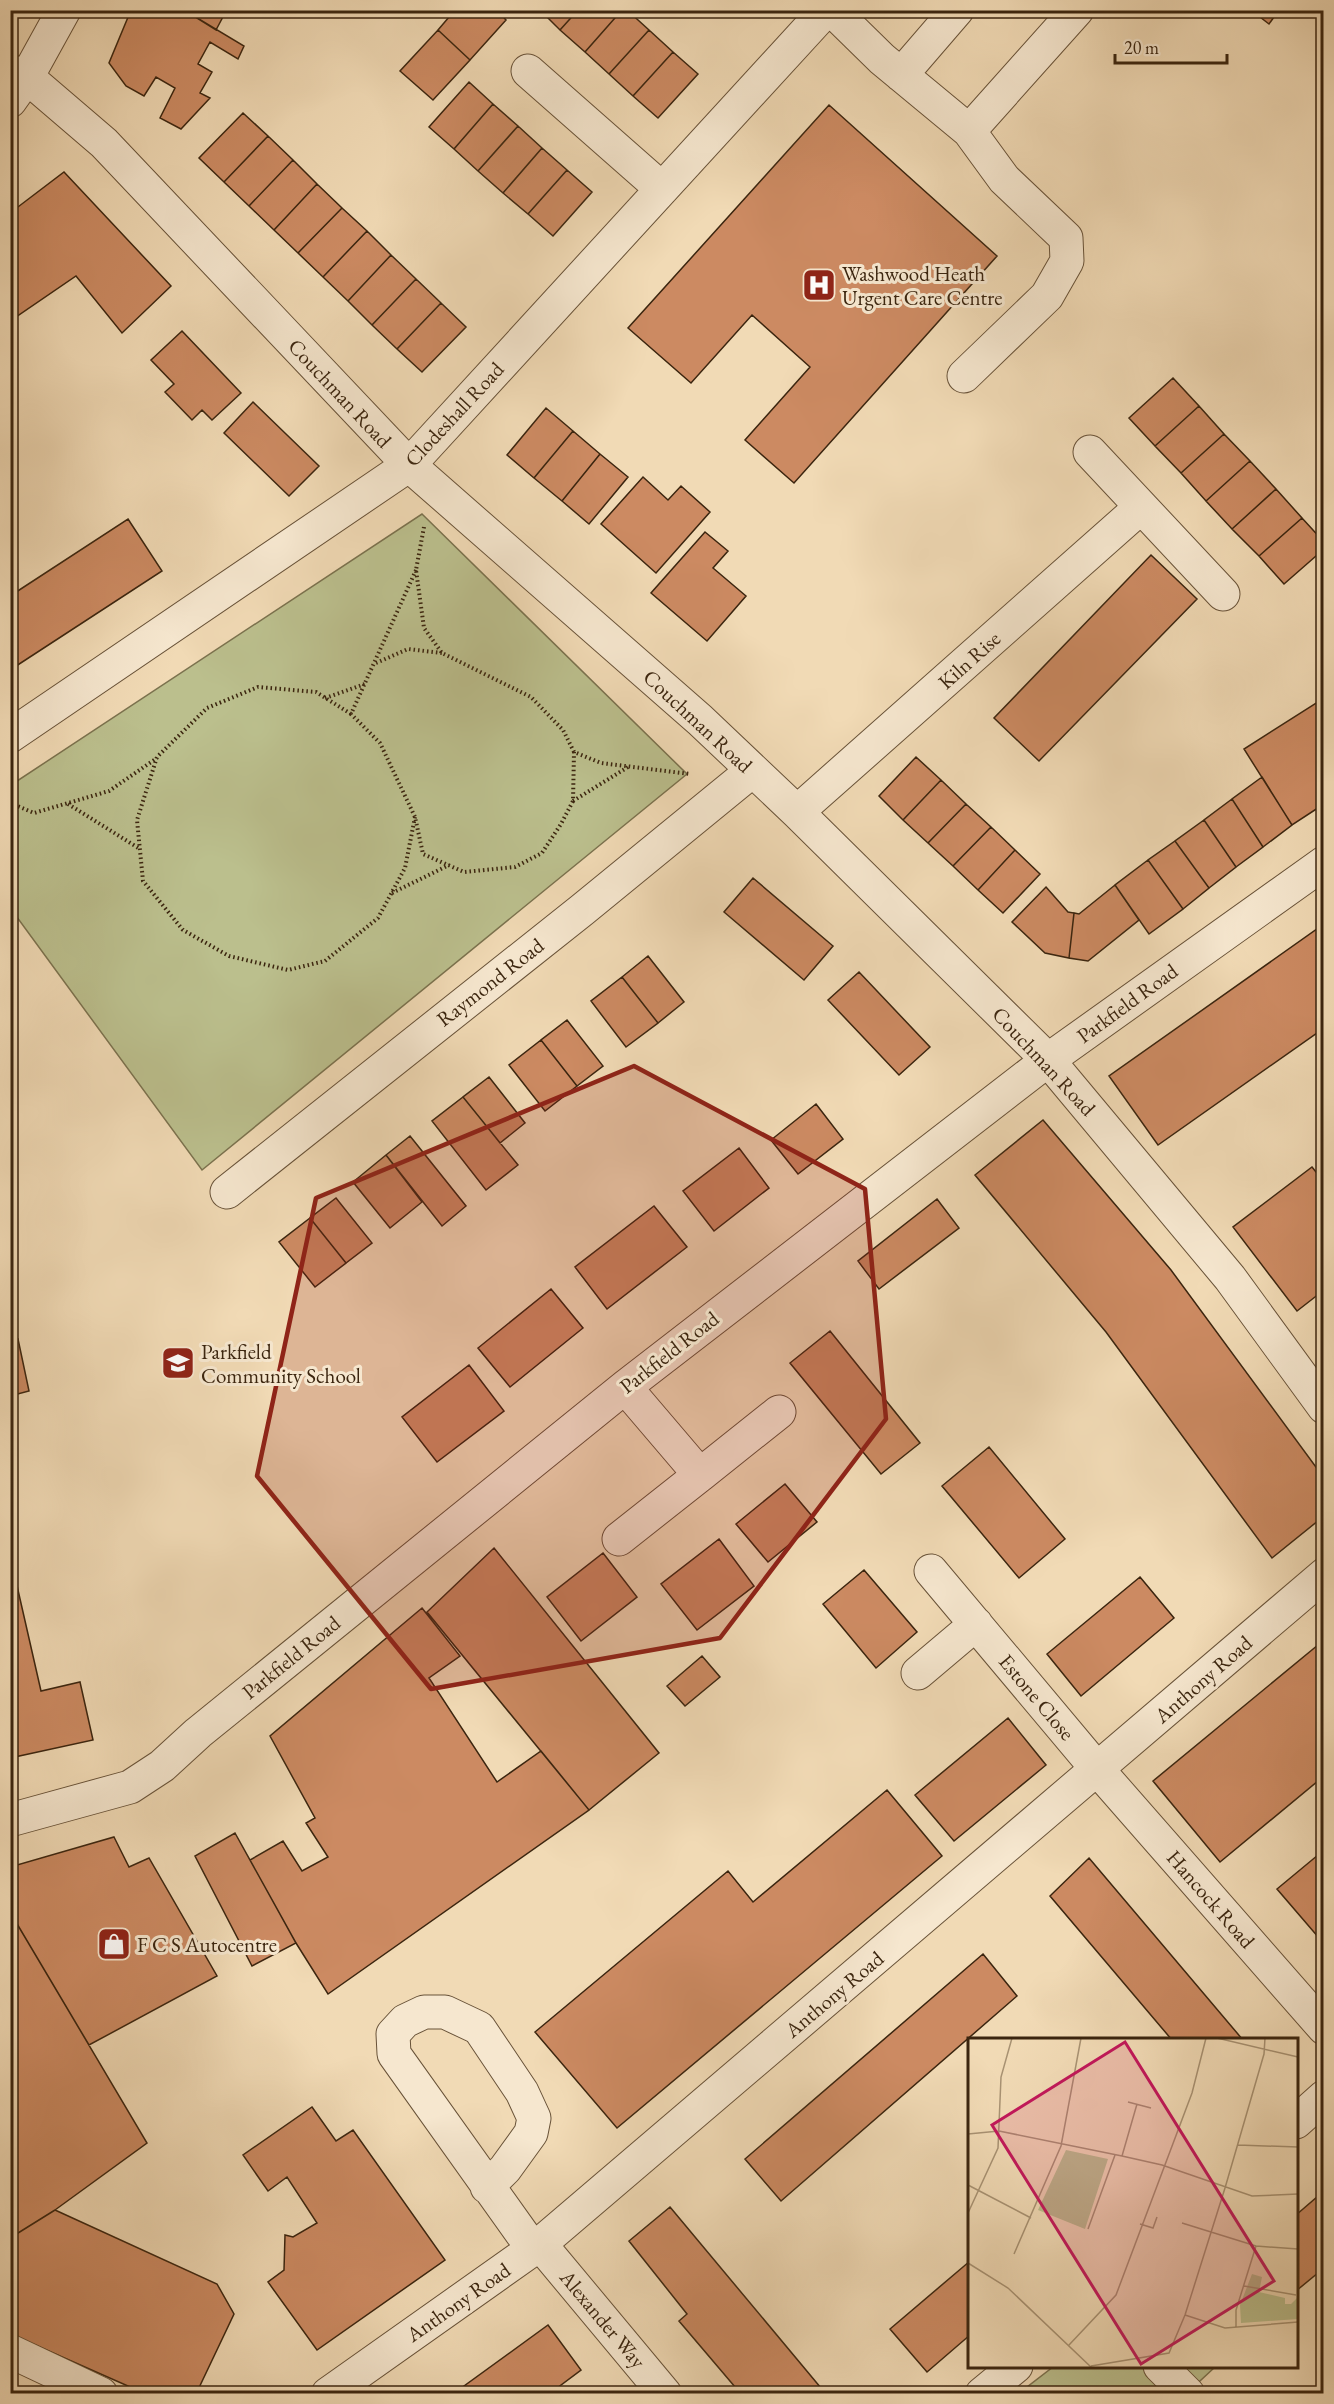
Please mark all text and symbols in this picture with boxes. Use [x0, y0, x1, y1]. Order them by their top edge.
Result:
scale bar [1115, 27, 1228, 65]
text: 20 m [1124, 36, 1159, 59]
place label: Washwood Heath Urgent Care Centre [842, 260, 1002, 311]
hospital icon: Washwood Heath Urgent Care Centre [801, 267, 837, 303]
street label: Couchman Road [282, 333, 398, 454]
street label: Clodeshall Road [399, 356, 510, 472]
street label: Kiln Rise [932, 625, 1006, 695]
street label: Couchman Road [638, 663, 759, 779]
street label: Raymond Road [431, 931, 549, 1032]
street label: Parkfield Road [1071, 957, 1183, 1049]
street label: Couchman Road [986, 1001, 1102, 1122]
street label: Parkfield Road [614, 1305, 724, 1399]
place label: Parkfield Community School [201, 1338, 361, 1389]
school or university icon: Parkfield Community School [160, 1345, 196, 1381]
street label: Parkfield Road [236, 1609, 346, 1705]
street label: Anthony Road [1148, 1629, 1258, 1730]
street label: Estone Close [993, 1648, 1081, 1746]
street label: Hancock Road [1161, 1844, 1261, 1954]
shop icon: F C S Autocentre [96, 1926, 132, 1962]
place label: F C S Autocentre [137, 1931, 277, 1958]
street label: Anthony Road [778, 1945, 889, 2044]
inset map [968, 2038, 1298, 2368]
street label: Anthony Road [400, 2256, 516, 2348]
street label: Alexander Way [553, 2264, 652, 2374]

